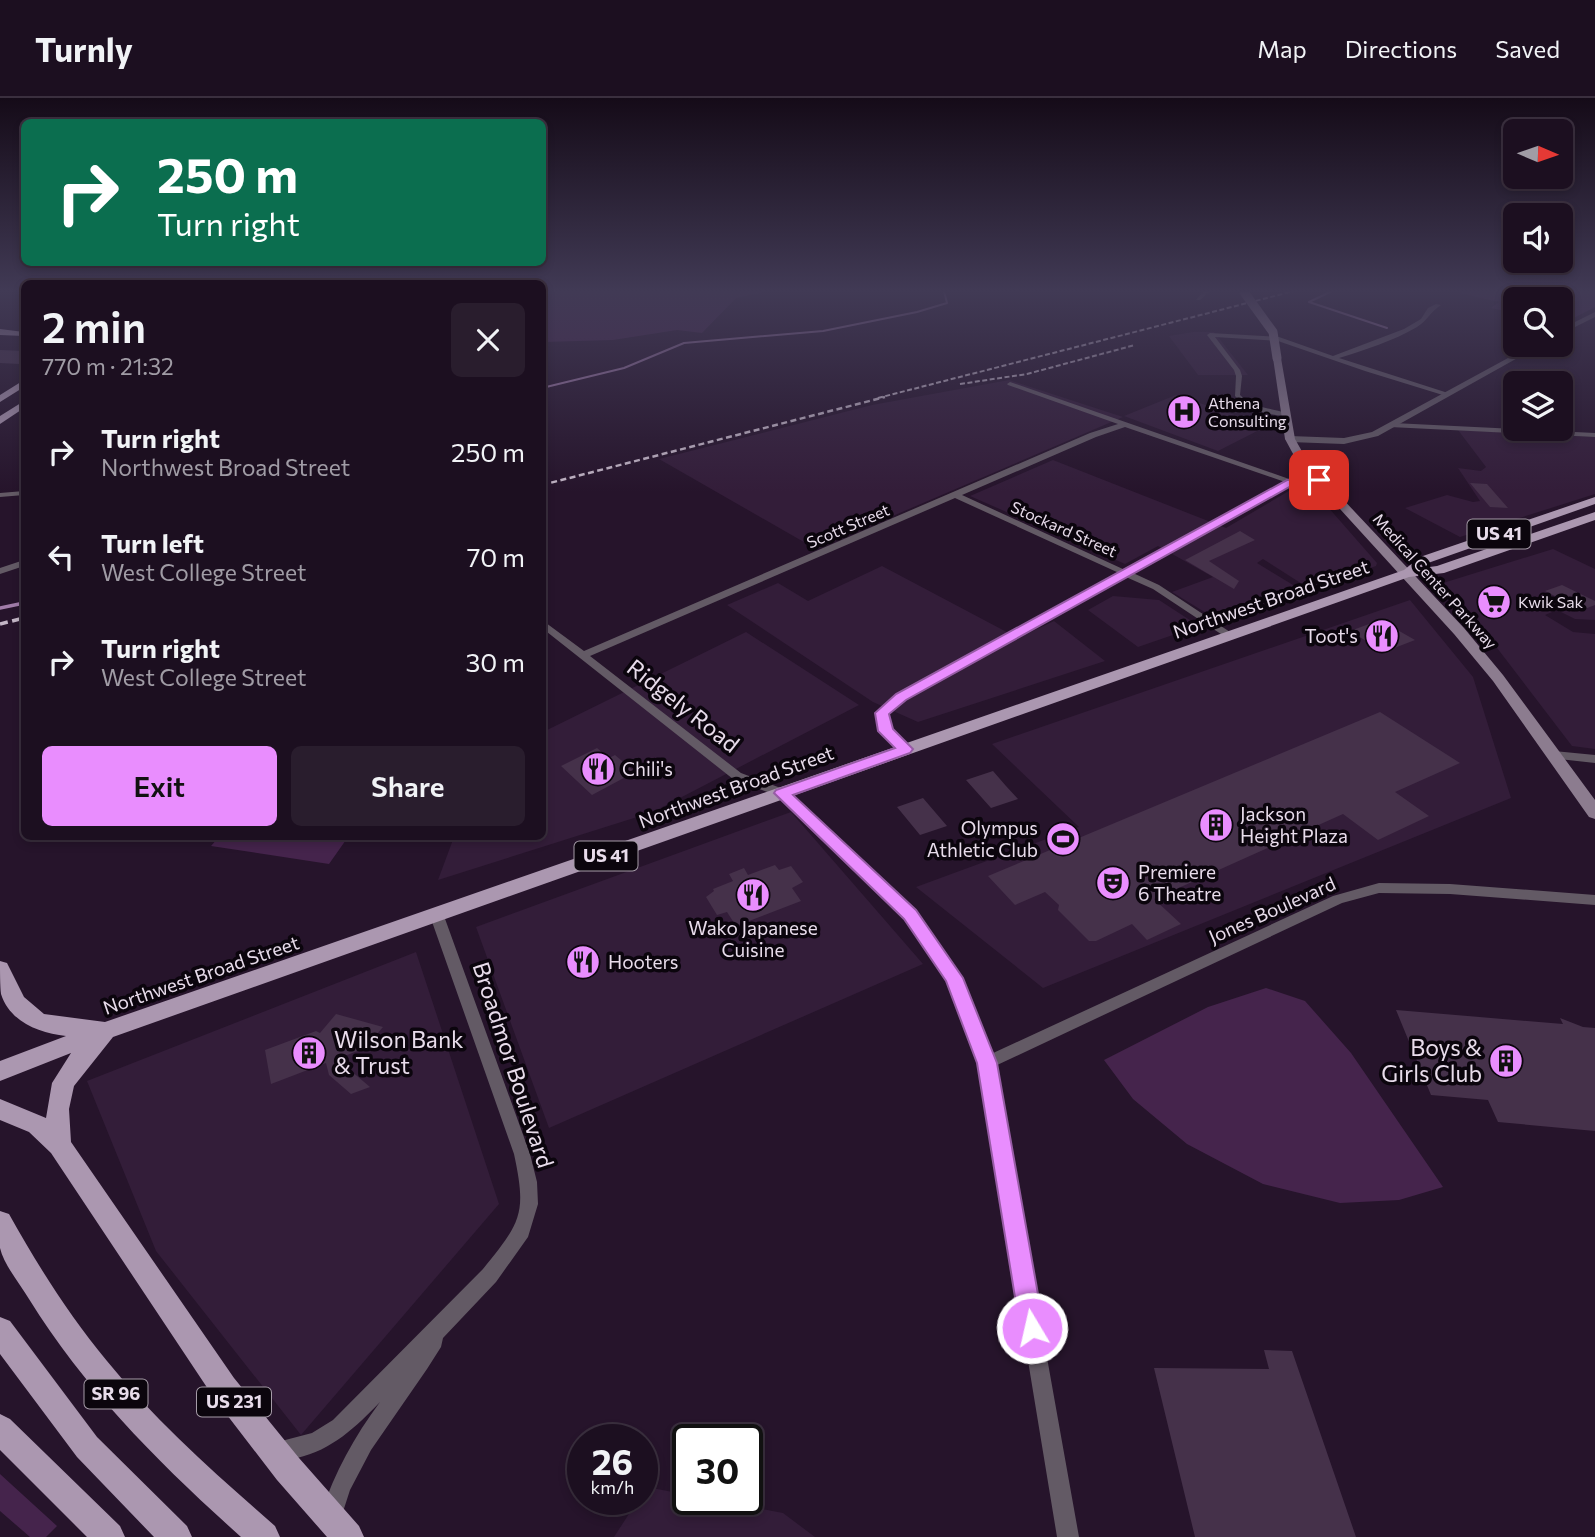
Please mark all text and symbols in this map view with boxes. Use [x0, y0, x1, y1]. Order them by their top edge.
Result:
text: Turnly [35, 28, 133, 69]
text: Map [1257, 34, 1307, 63]
text: Directions [1345, 34, 1457, 63]
text: Saved [1495, 34, 1560, 63]
north arrow [1503, 119, 1573, 189]
map controls [1503, 119, 1573, 441]
text: 250 m [157, 143, 298, 203]
icon: right [42, 147, 133, 238]
text: Turn right [157, 203, 300, 243]
button: sound [1503, 203, 1573, 273]
button: search [1503, 287, 1573, 357]
text: 2 min [42, 300, 146, 352]
button: close [451, 303, 525, 377]
text: 770 m · 21:32 [42, 352, 174, 380]
button: layers [1503, 371, 1573, 441]
hospital icon: Athena Consulting [1165, 393, 1203, 431]
place label: Athena Consulting [1208, 393, 1287, 430]
text: Turn right [101, 422, 220, 453]
icon: right [42, 433, 80, 471]
text: 250 m [451, 436, 525, 467]
pin [1289, 450, 1349, 510]
text: Northwest Broad Street [101, 453, 350, 481]
icon: arrive [1300, 461, 1338, 499]
street label: Stockard Street [1008, 497, 1120, 561]
street label: Scott Street [804, 499, 892, 552]
street label: Medical Center Parkway [1369, 509, 1501, 652]
road number: US 41 [1468, 520, 1530, 548]
text: Turn left [101, 527, 204, 558]
icon: left [42, 538, 80, 576]
text: 70 m [467, 541, 525, 572]
street label: Northwest Broad Street [1170, 554, 1372, 643]
text: West College Street [101, 558, 306, 586]
supermarket icon: Kwik Sak [1475, 583, 1513, 621]
place label: Kwik Sak [1518, 592, 1584, 611]
restaurant icon: Toot's [1363, 617, 1401, 655]
place label: Toot's [1304, 624, 1358, 647]
text: Turn right [101, 632, 220, 663]
icon: right [42, 643, 80, 681]
text: 30 m [466, 646, 525, 677]
street label: Ridgely Road [622, 653, 745, 758]
text: West College Street [101, 663, 306, 691]
street label: Northwest Broad Street [635, 740, 837, 833]
button: Exit [42, 746, 277, 826]
button: Share [291, 746, 525, 826]
restaurant icon: Chili's [579, 750, 617, 788]
place label: Chili's [622, 757, 673, 780]
place label: Jackson Height Plaza [1240, 802, 1348, 847]
building icon: Jackson Height Plaza [1197, 806, 1235, 844]
place label: Olympus Athletic Club [927, 816, 1038, 861]
sports icon: Olympus Athletic Club [1044, 820, 1082, 858]
road number: US 41 [574, 842, 638, 870]
place label: Premiere 6 Theatre [1138, 860, 1221, 905]
theatre icon: Premiere 6 Theatre [1094, 864, 1132, 902]
street label: Jones Boulevard [1205, 871, 1339, 948]
restaurant icon: Wako Japanese Cuisine [734, 876, 772, 914]
place label: Wako Japanese Cuisine [688, 916, 818, 961]
street label: Northwest Broad Street [100, 930, 302, 1019]
restaurant icon: Hooters [564, 943, 602, 981]
place label: Hooters [608, 950, 678, 973]
street label: Broadmor Boulevard [467, 958, 560, 1171]
place label: Wilson Bank & Trust [334, 1025, 464, 1079]
place label: Boys & Girls Club [1381, 1033, 1482, 1087]
building icon: Wilson Bank & Trust [290, 1034, 328, 1072]
building icon: Boys & Girls Club [1487, 1042, 1525, 1080]
position arrow [995, 1291, 1069, 1365]
road number: SR 96 [85, 1380, 148, 1408]
road number: US 231 [197, 1387, 271, 1416]
speed limit sign: 30 [672, 1424, 763, 1515]
text: 26 [592, 1439, 633, 1482]
text: km/h [591, 1476, 634, 1498]

